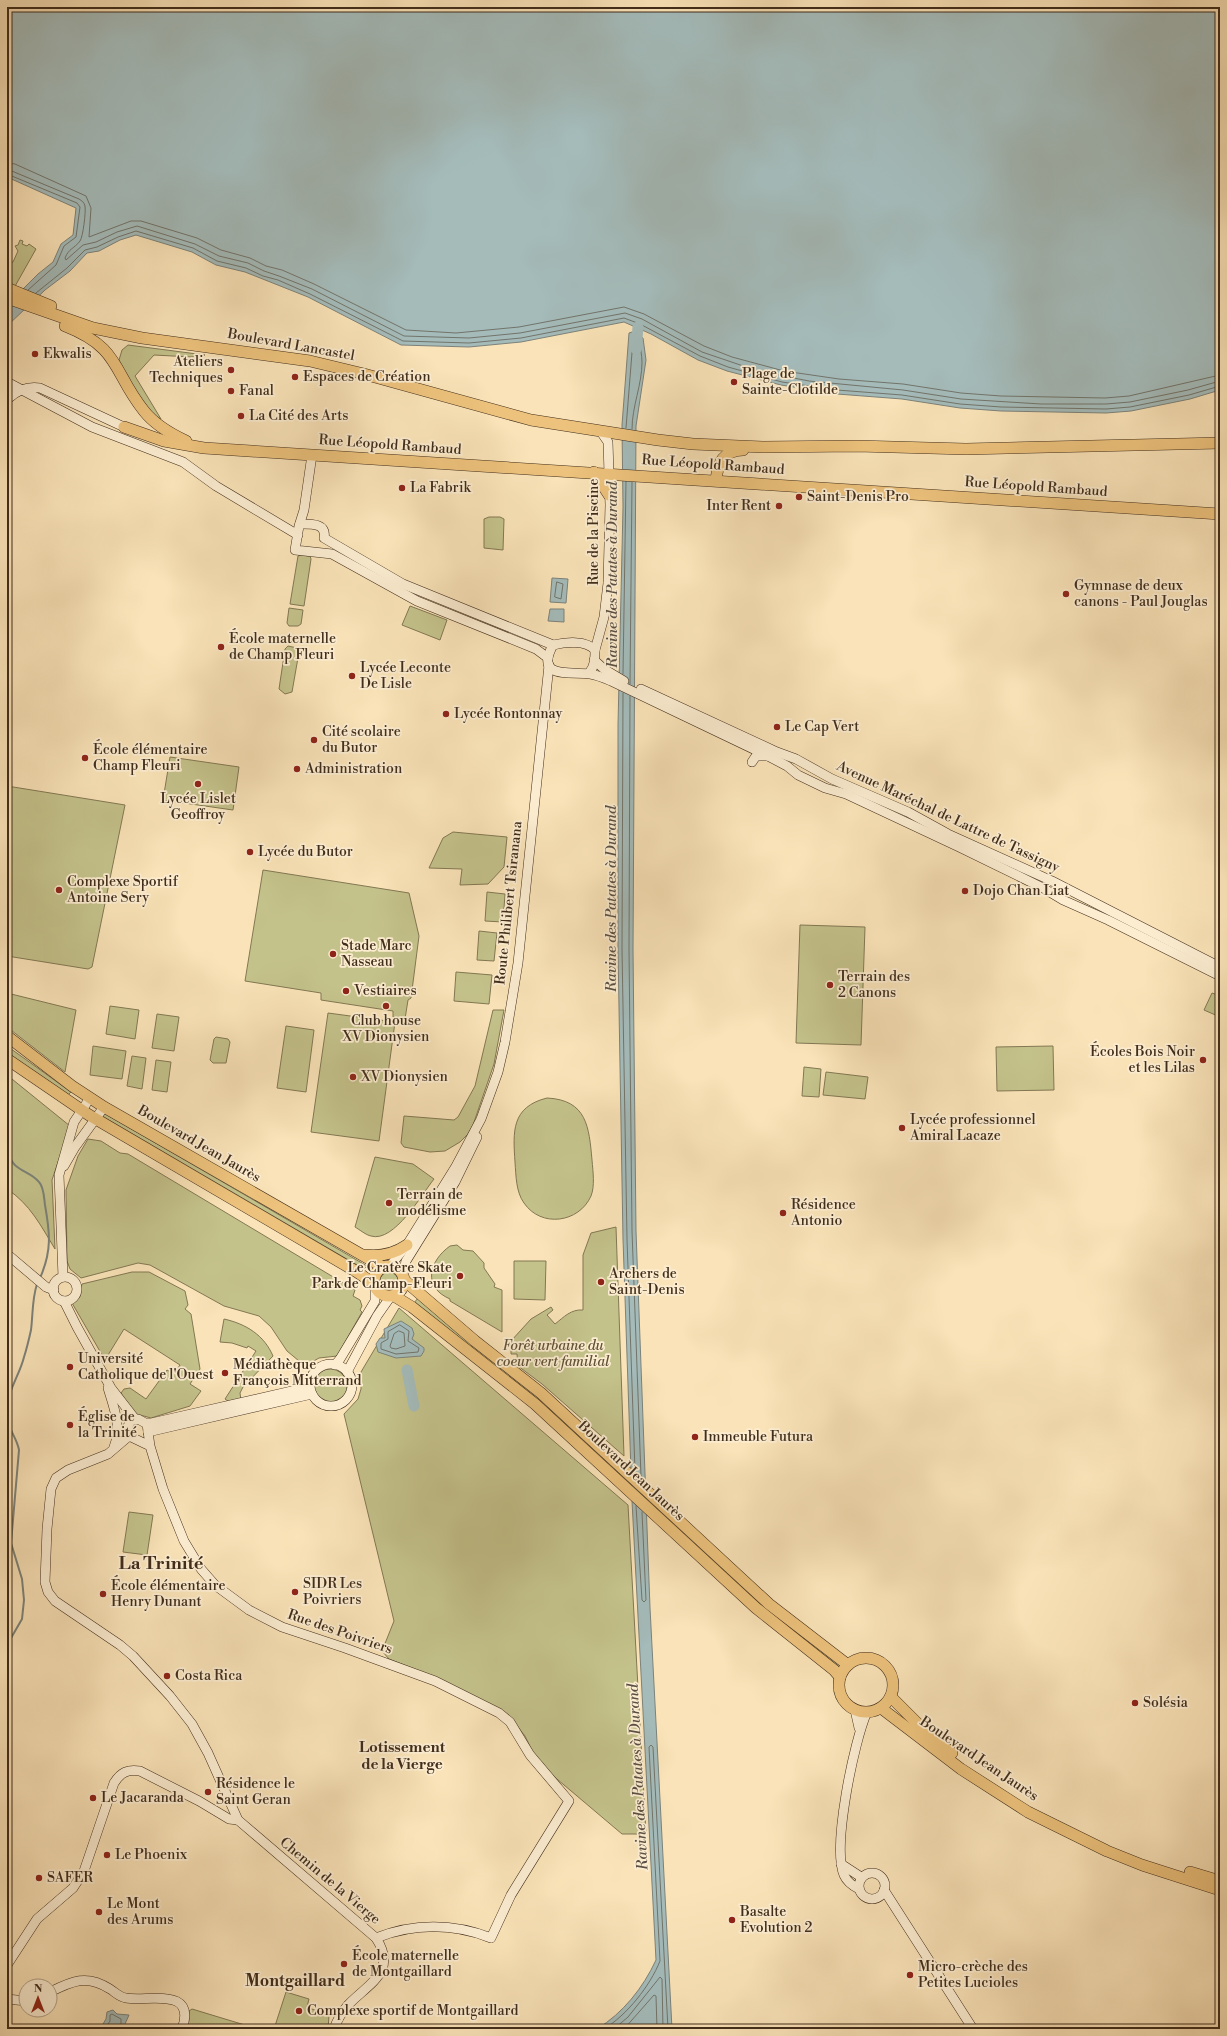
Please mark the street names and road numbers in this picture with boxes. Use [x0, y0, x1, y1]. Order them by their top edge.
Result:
street label: Boulevard Lancastel [225, 325, 356, 365]
street label: Rue Léopold Rambaud [318, 431, 462, 459]
street label: Rue Léopold Rambaud [641, 451, 785, 479]
street label: Rue Léopold Rambaud [964, 473, 1108, 501]
street label: Rue de la Piscine [585, 478, 603, 586]
street label: Avenue Maréchal de Lattre de Tassigny [833, 757, 1063, 877]
street label: Route Philibert Tsiranana [491, 819, 527, 986]
street label: Boulevard Jean Jaurès [133, 1101, 264, 1187]
street label: Boulevard Jean Jaurès [573, 1416, 688, 1525]
street label: Rue des Poivriers [285, 1606, 395, 1658]
street label: Boulevard Jean Jaurès [915, 1712, 1042, 1805]
street label: Chemin de la Vierge [276, 1834, 384, 1928]

